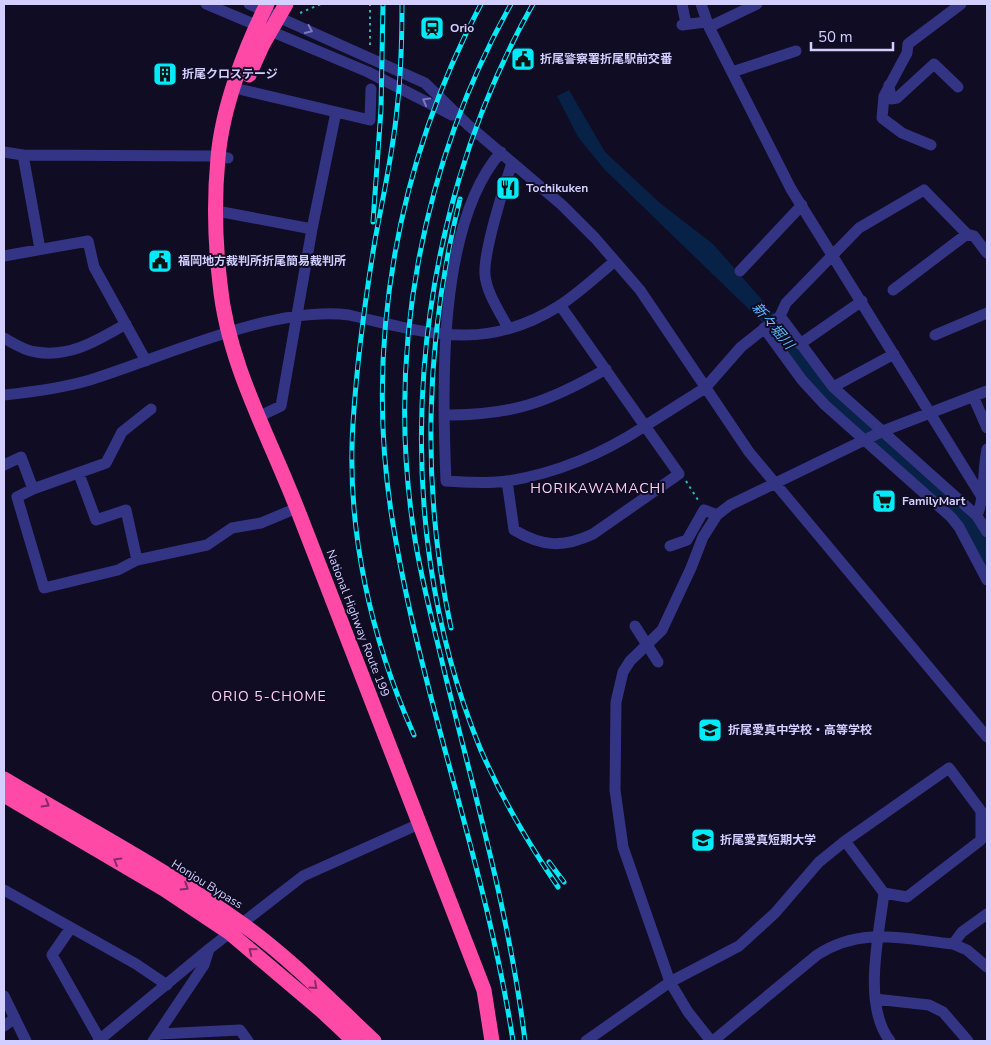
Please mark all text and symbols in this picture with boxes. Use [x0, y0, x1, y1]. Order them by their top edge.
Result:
station icon: Orio [419, 15, 445, 41]
place label: Orio [450, 20, 474, 36]
scale bar [811, 20, 894, 52]
one-way arrow [304, 24, 313, 35]
text: 50 m [818, 27, 853, 47]
public building icon: 折尾警察署折尾駅前交番 [510, 46, 536, 72]
place label: 折尾警察署折尾駅前交番 [540, 51, 673, 67]
building icon: 折尾クロステージ [152, 61, 178, 87]
place label: 折尾クロステージ [182, 66, 278, 82]
one-way arrow [422, 97, 431, 107]
restaurant icon: Tochikuken [495, 175, 521, 201]
place label: Tochikuken [526, 180, 588, 196]
public building icon: 福岡地方裁判所折尾簡易裁判所 [147, 248, 173, 274]
place label: 福岡地方裁判所折尾簡易裁判所 [178, 253, 346, 269]
water label: 新々堀川 [748, 298, 800, 355]
district label: HORIKAWAMACHI [530, 479, 666, 498]
supermarket icon: FamilyMart [871, 488, 897, 514]
place label: FamilyMart [902, 493, 966, 509]
street label: National Highway Route 199 [322, 547, 394, 699]
district label: ORIO 5-CHOME [211, 687, 327, 706]
school or university icon: 折尾愛真中学校・高等学校 [697, 717, 723, 743]
place label: 折尾愛真中学校・高等学校 [728, 722, 872, 738]
one-way arrow [40, 797, 49, 807]
school or university icon: 折尾愛真短期大学 [690, 827, 716, 853]
place label: 折尾愛真短期大学 [720, 832, 816, 848]
street label: Honjou Bypass [168, 856, 246, 912]
one-way arrow [114, 857, 123, 867]
one-way arrow [180, 881, 189, 891]
one-way arrow [249, 949, 258, 957]
one-way arrow [308, 980, 317, 989]

